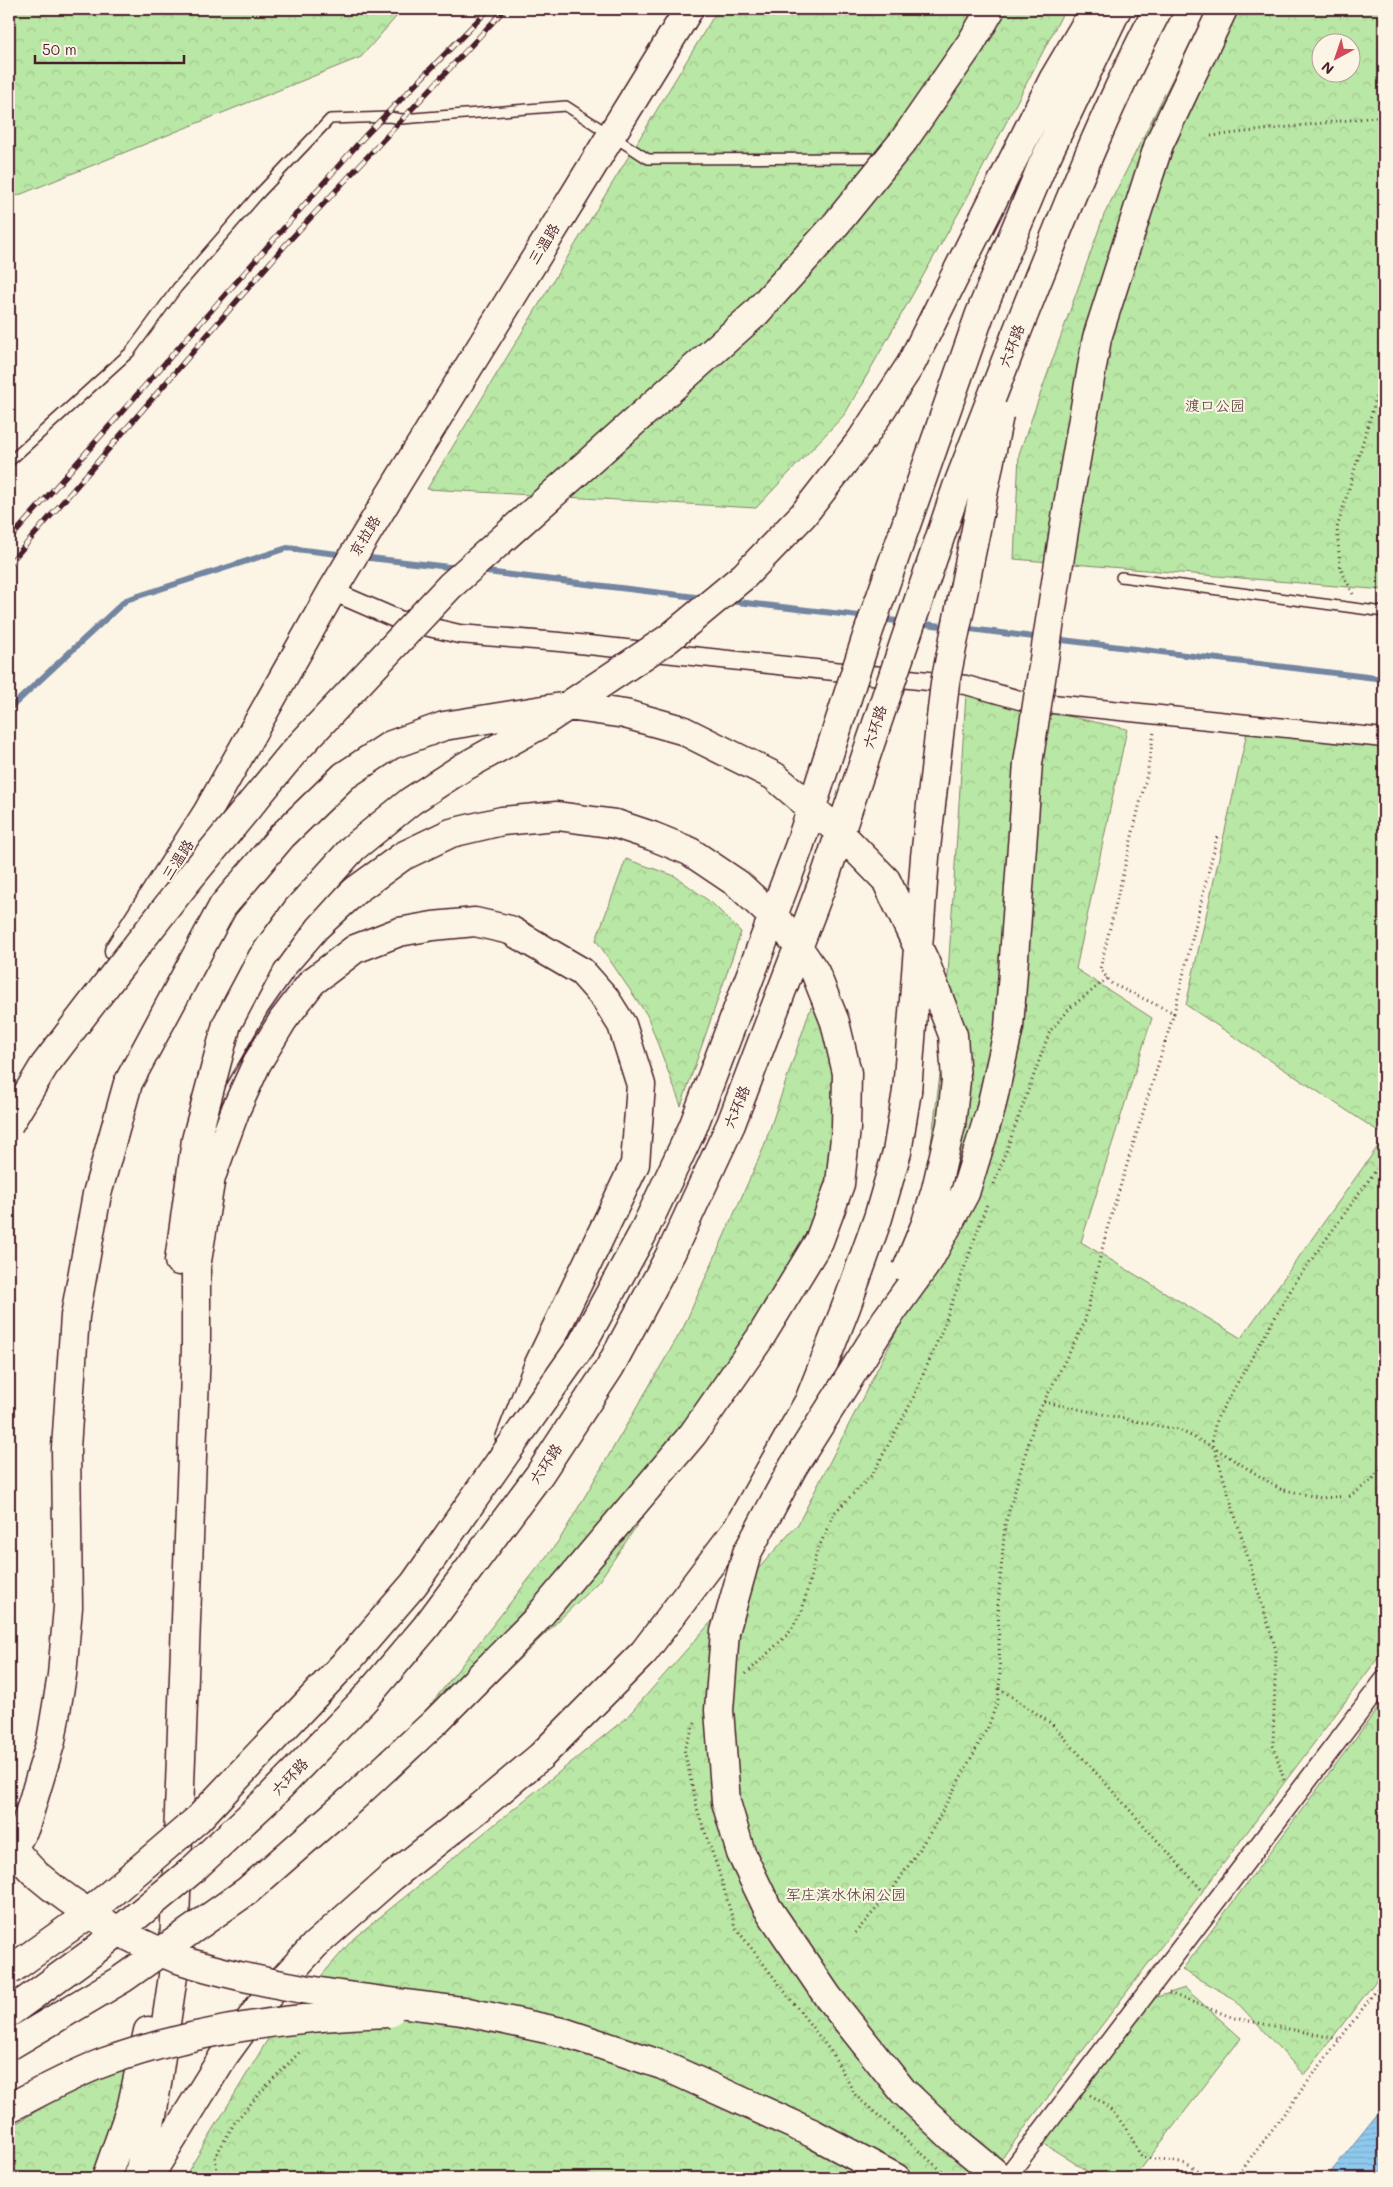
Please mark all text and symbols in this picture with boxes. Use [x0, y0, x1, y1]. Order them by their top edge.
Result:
scale bar [35, 32, 184, 64]
north arrow [1310, 32, 1360, 82]
text: 50 m [42, 39, 77, 59]
text: N [1317, 58, 1338, 79]
street label: 三温路 [523, 219, 564, 268]
street label: 六环路 [994, 321, 1028, 370]
park label: 渡口公园 [1185, 395, 1245, 415]
street label: 京拉路 [344, 511, 384, 560]
street label: 六环路 [858, 702, 891, 751]
street label: 三温路 [157, 835, 198, 884]
street label: 六环路 [718, 1082, 754, 1131]
street label: 六环路 [524, 1439, 566, 1488]
street label: 六环路 [266, 1753, 312, 1799]
park label: 军庄滨水休闲公园 [786, 1884, 906, 1904]

